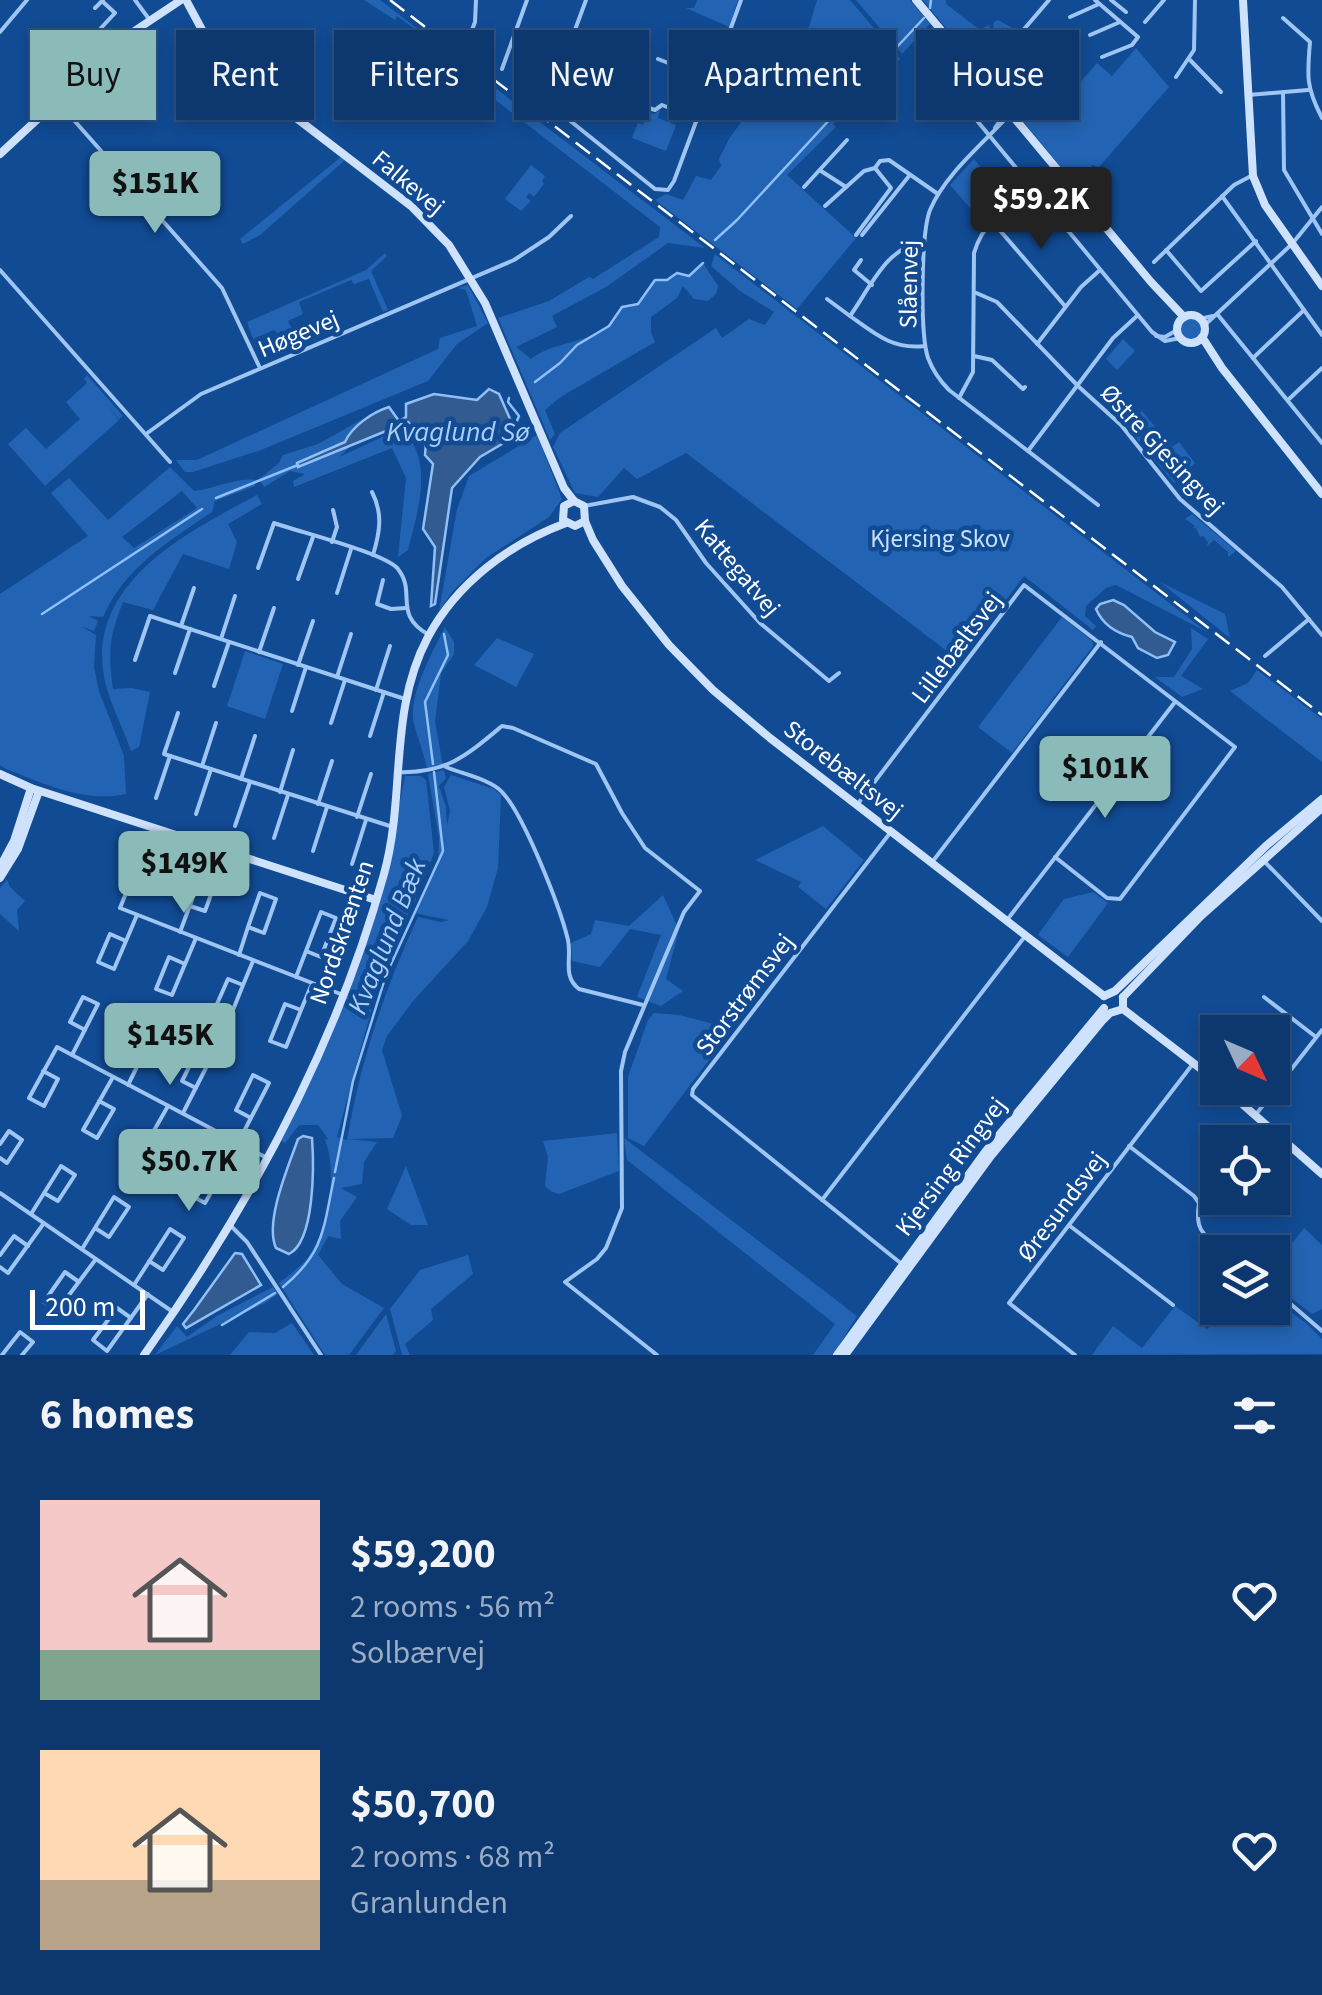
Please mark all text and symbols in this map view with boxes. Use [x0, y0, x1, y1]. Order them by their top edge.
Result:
chip: Buy [30, 30, 156, 120]
chip: Rent [176, 30, 314, 120]
chip: Filters [334, 30, 494, 120]
chip: New [514, 30, 649, 120]
chip: Apartment [669, 30, 896, 120]
chip: House [916, 30, 1079, 120]
street label: Falkevej [364, 142, 453, 224]
pin: $151K [85, 151, 225, 236]
text: $151K [111, 160, 199, 206]
pin: $59.2K [960, 167, 1122, 252]
text: $59.2K [993, 176, 1089, 222]
street label: Slåenvej [890, 239, 928, 329]
street label: Høgevej [252, 301, 344, 367]
street label: Østre Gjesingvej [1092, 376, 1233, 523]
water label: Kvaglund Sø [386, 412, 530, 452]
street label: Kattegatvej [686, 511, 789, 624]
park label: Kjersing Skov [870, 521, 1010, 557]
street label: Lillebæltsvej [903, 584, 1011, 711]
street label: Storebæltsvej [776, 711, 911, 828]
pin: $101K [1035, 736, 1175, 821]
text: $101K [1061, 745, 1149, 791]
pin: $149K [114, 831, 254, 916]
text: $149K [140, 840, 228, 886]
water label: Kvaglund Bæk [337, 852, 437, 1020]
street label: Nordskrænten [300, 855, 383, 1009]
street label: Storstrømsvej [687, 926, 803, 1063]
pin: $145K [100, 1003, 240, 1088]
text: $145K [126, 1012, 214, 1058]
north arrow [1200, 1015, 1290, 1105]
map controls [1200, 1015, 1290, 1325]
street label: Kjersing Ringvej [886, 1089, 1015, 1244]
button: locate [1200, 1125, 1290, 1215]
pin: $50.7K [108, 1129, 270, 1214]
text: $50.7K [141, 1138, 237, 1184]
street label: Øresundsvej [1008, 1144, 1115, 1269]
button: layers [1200, 1235, 1290, 1325]
scale bar [30, 1285, 145, 1330]
text: 200 m [45, 1287, 116, 1327]
text: 6 homes [40, 1385, 194, 1445]
icon: filters [1227, 1388, 1282, 1443]
text: $59,200 [350, 1524, 496, 1584]
icon: home [120, 1540, 240, 1660]
icon: heart [1227, 1573, 1282, 1628]
text: 2 rooms · 56 m² [350, 1584, 555, 1630]
text: Solbærvej [350, 1630, 485, 1676]
text: $50,700 [350, 1774, 496, 1834]
icon: home [120, 1790, 240, 1910]
icon: heart [1227, 1823, 1282, 1878]
text: 2 rooms · 68 m² [350, 1834, 555, 1880]
text: Granlunden [350, 1880, 508, 1926]

